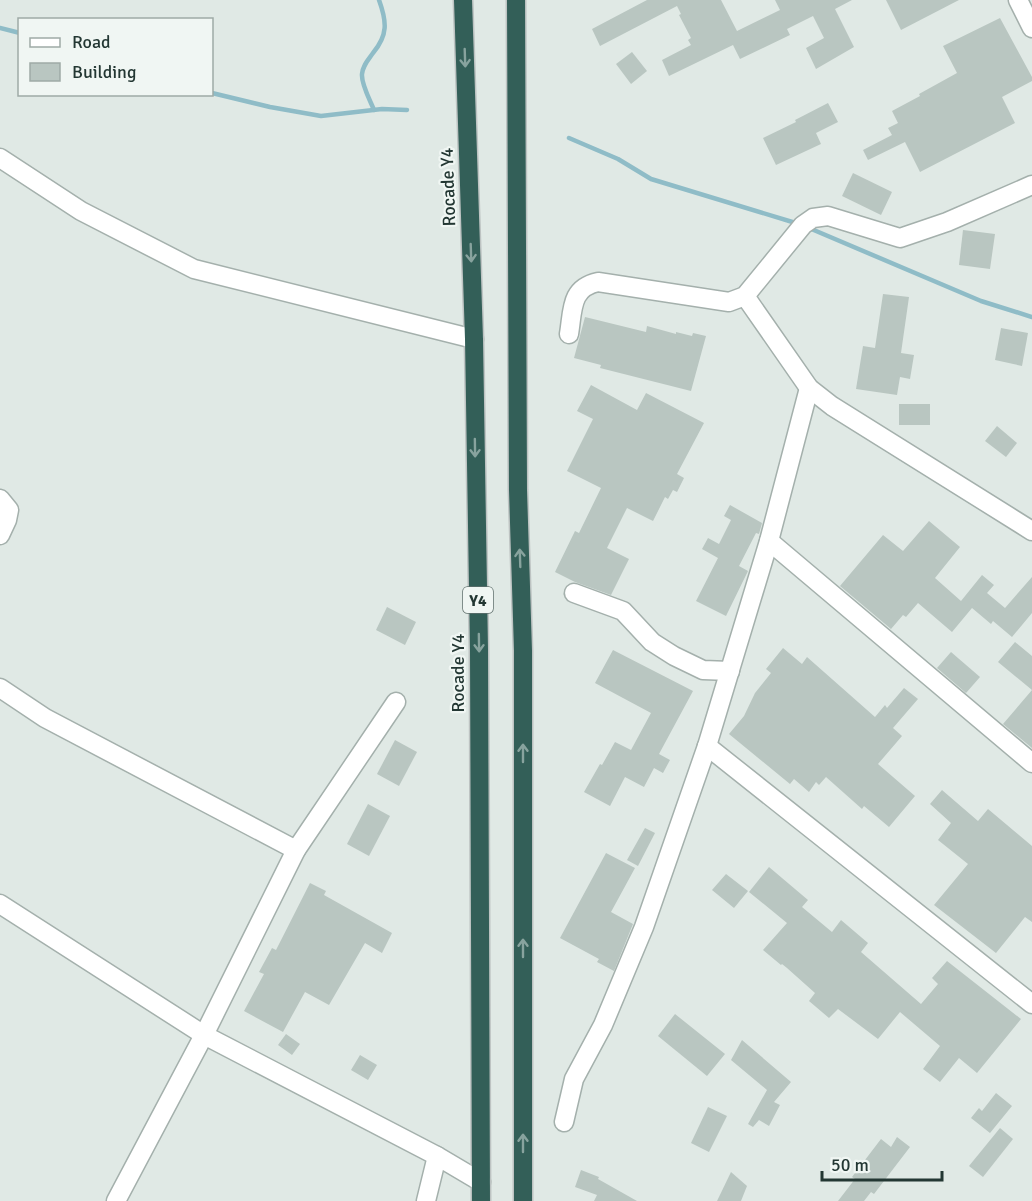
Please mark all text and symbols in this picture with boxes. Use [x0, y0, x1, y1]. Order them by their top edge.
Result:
legend [18, 18, 213, 96]
text: Road [72, 31, 111, 53]
one-way arrow [460, 48, 471, 68]
text: Building [72, 61, 136, 83]
street label: Rocade Y4 [436, 147, 460, 227]
one-way arrow [465, 243, 477, 263]
one-way arrow [470, 438, 481, 458]
one-way arrow [515, 548, 526, 568]
road number: Y4 [463, 587, 493, 613]
street label: Rocade Y4 [447, 633, 469, 712]
one-way arrow [473, 633, 485, 653]
one-way arrow [517, 743, 529, 763]
one-way arrow [517, 938, 529, 958]
one-way arrow [517, 1133, 529, 1153]
scale bar [822, 1144, 942, 1182]
text: 50 m [831, 1154, 869, 1176]

